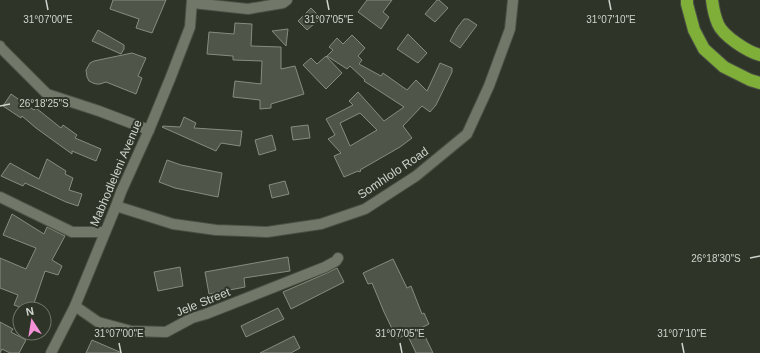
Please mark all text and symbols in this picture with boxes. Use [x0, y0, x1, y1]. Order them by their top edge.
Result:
text: 31°07'00"E [23, 14, 73, 25]
text: 31°07'05"E [304, 14, 354, 25]
text: 31°07'10"E [586, 14, 636, 25]
text: 26°18'25"S [19, 98, 69, 109]
street label: Mabhodleleni Avenue [87, 117, 145, 228]
street label: Somhlolo Road [355, 144, 431, 202]
text: 26°18'30"S [691, 253, 741, 264]
street label: Jele Street [174, 285, 233, 319]
north arrow [12, 301, 52, 341]
text: N [25, 305, 35, 318]
text: 31°07'00"E [94, 328, 144, 339]
text: 31°07'05"E [375, 328, 425, 339]
text: 31°07'10"E [657, 328, 707, 339]

